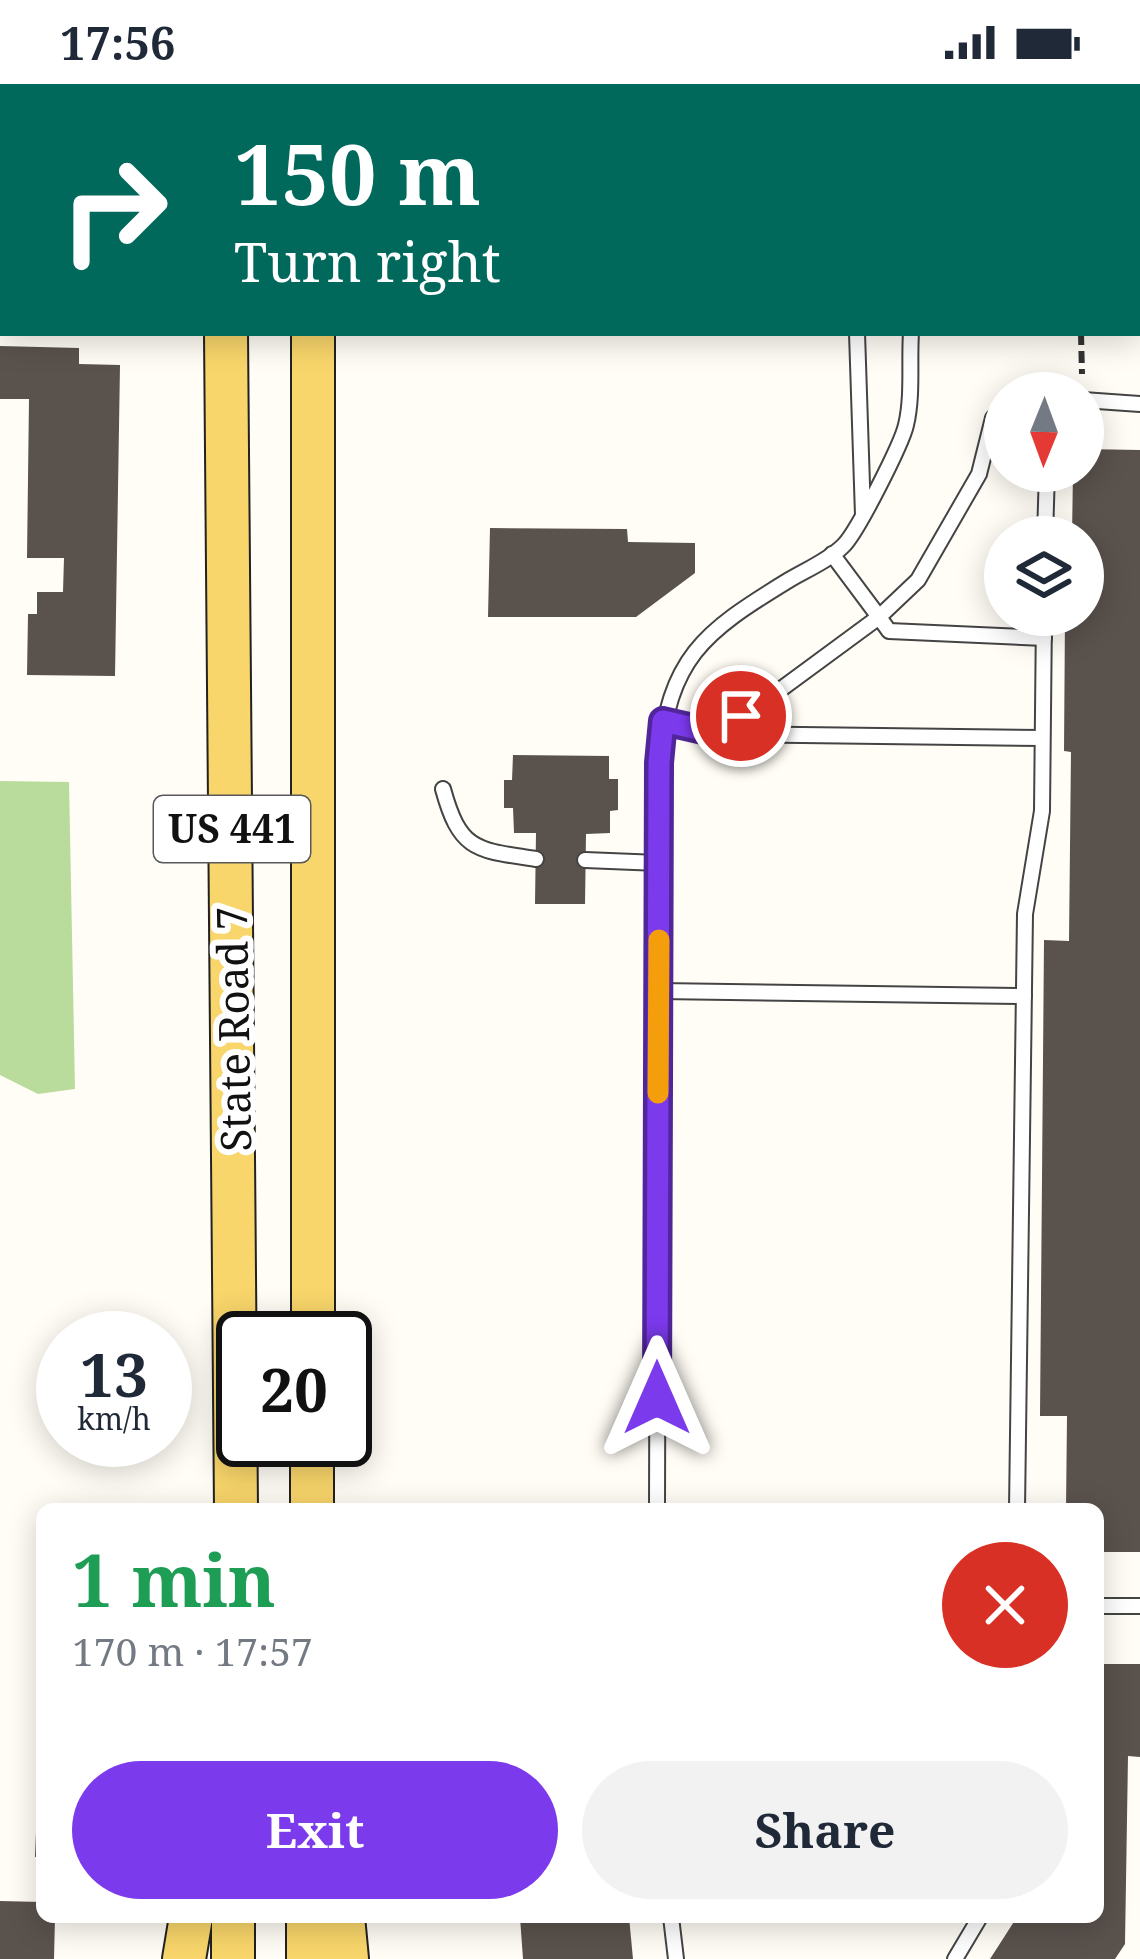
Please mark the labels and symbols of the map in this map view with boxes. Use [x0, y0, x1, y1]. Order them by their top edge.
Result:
north arrow [984, 372, 1104, 492]
pin [690, 665, 792, 767]
road number: US 441 [154, 796, 310, 862]
street label: State Road 7 [202, 906, 263, 1152]
speed limit sign: 20 [216, 1311, 372, 1467]
position arrow [594, 1335, 720, 1461]

